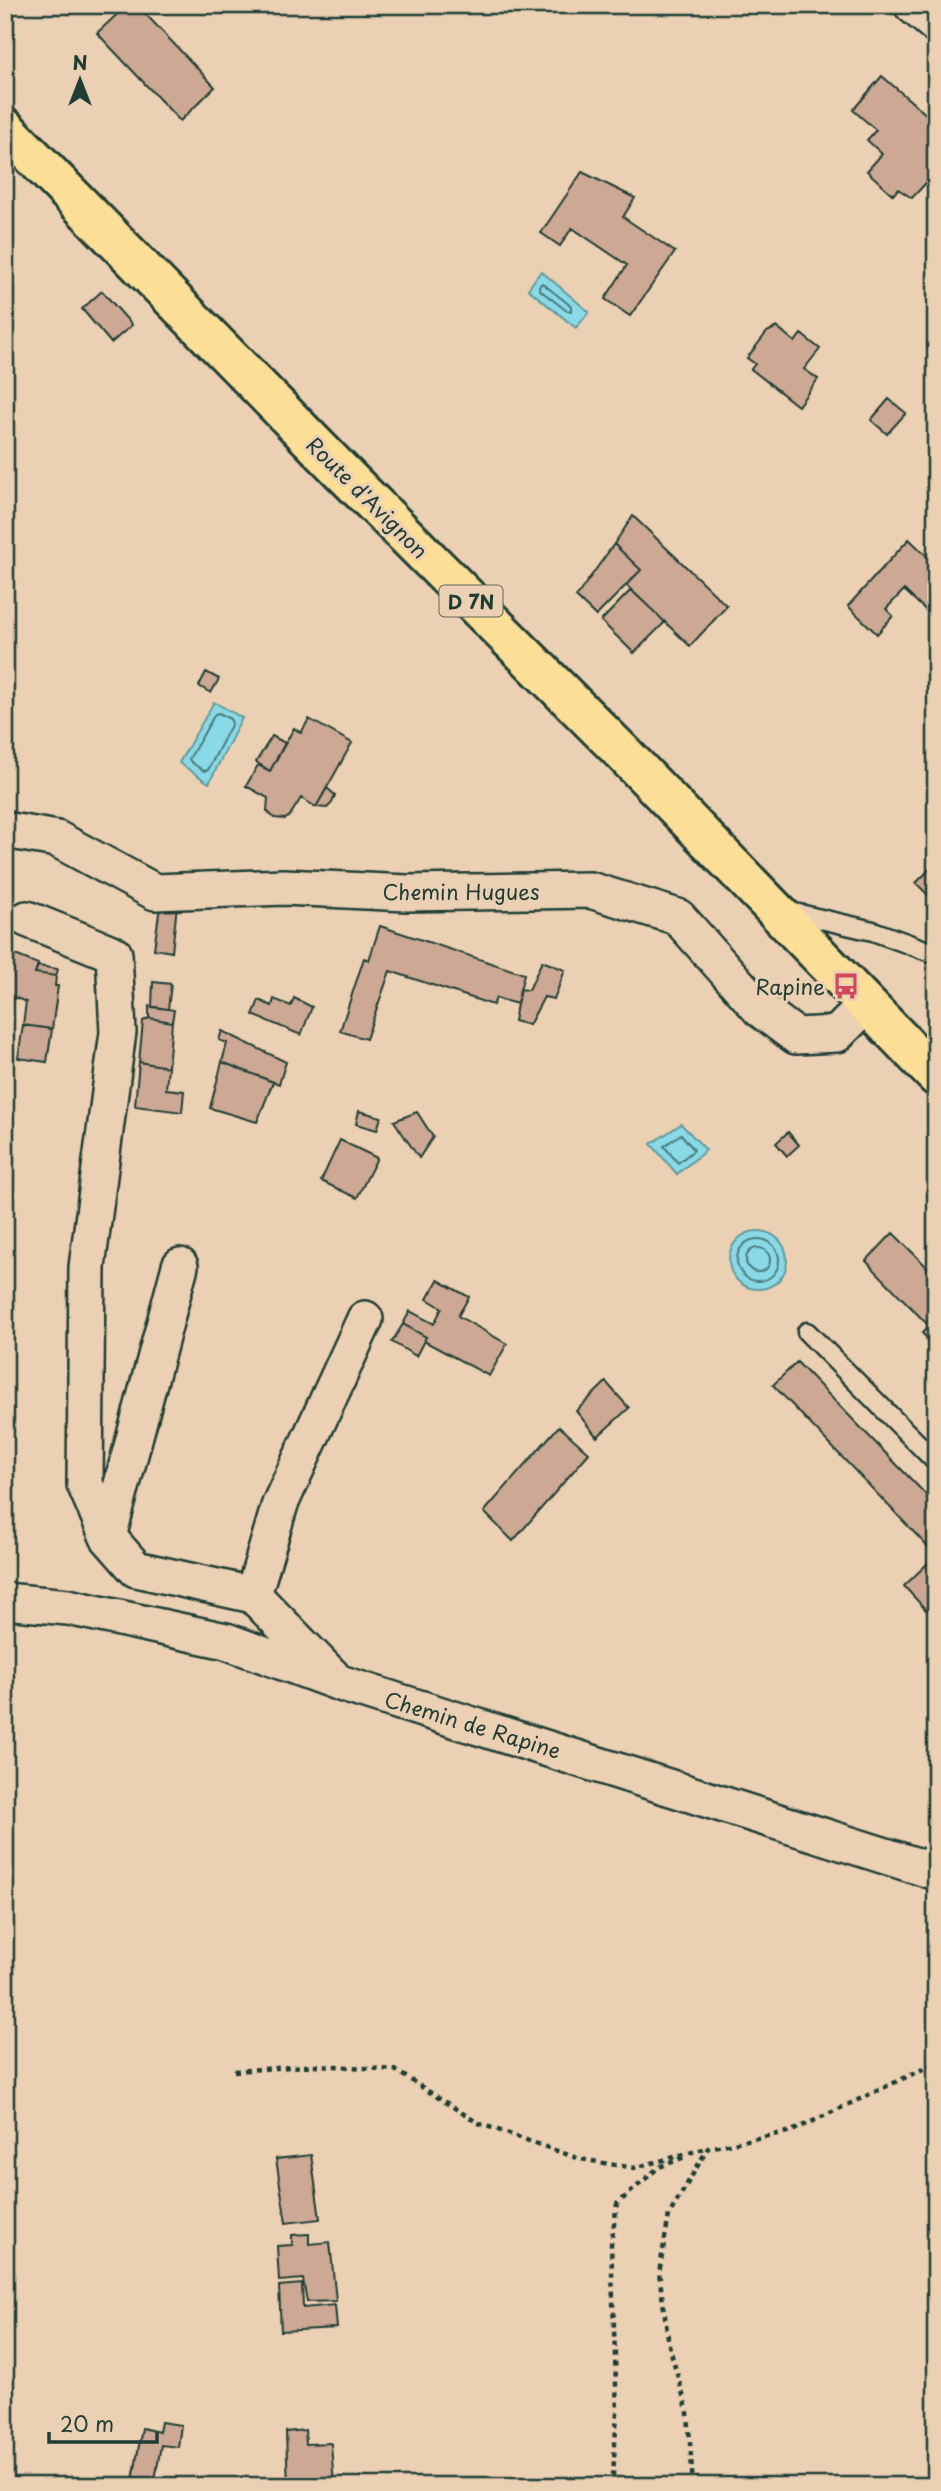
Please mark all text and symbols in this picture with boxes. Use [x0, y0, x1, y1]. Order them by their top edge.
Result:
north arrow [46, 46, 116, 116]
text: N [72, 48, 88, 76]
street label: Route d'Avignon [300, 429, 436, 565]
road number: D 7N [440, 586, 503, 616]
street label: Chemin Hugues [382, 875, 540, 907]
place label: Rapine [755, 970, 825, 1002]
bus stop icon: Rapine [831, 971, 861, 1001]
street label: Chemin de Rapine [381, 1682, 565, 1766]
scale bar [49, 2400, 158, 2444]
text: 20 m [60, 2407, 114, 2439]

